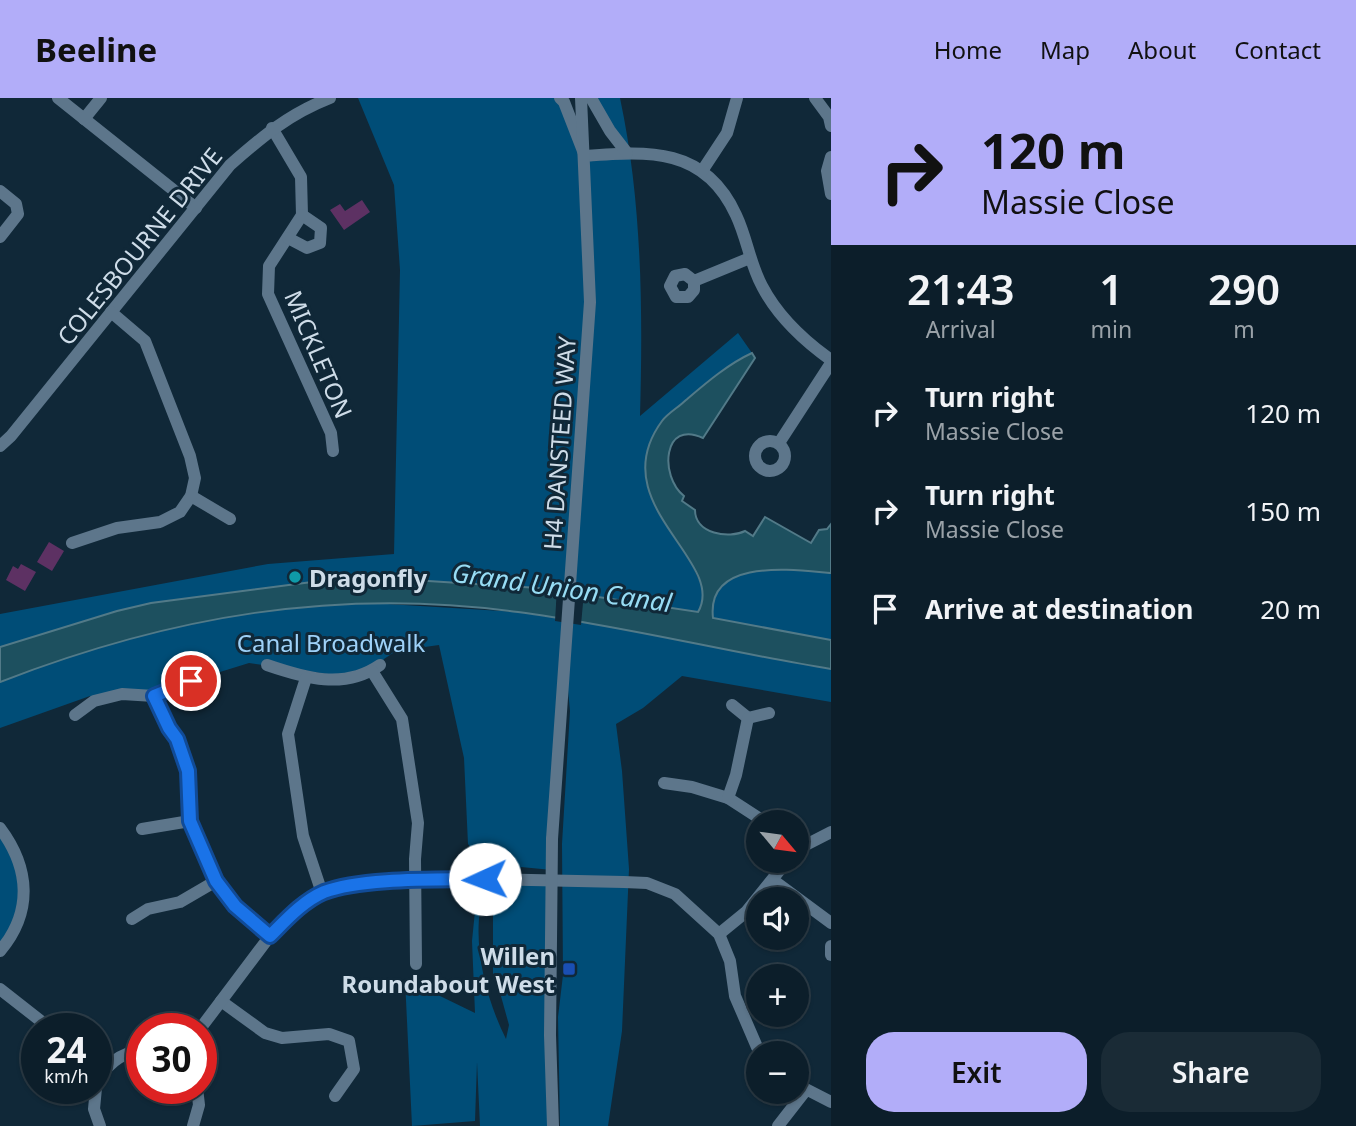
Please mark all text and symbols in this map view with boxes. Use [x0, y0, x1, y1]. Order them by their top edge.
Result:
text: Beeline [35, 27, 157, 72]
text: Home [934, 33, 1002, 66]
text: Map [1040, 33, 1090, 66]
text: About [1128, 33, 1196, 66]
text: Contact [1234, 33, 1321, 66]
text: 120 m [981, 117, 1126, 183]
icon: right [866, 126, 957, 217]
street label: COLESBOURNE DRIVE [49, 140, 229, 352]
text: Massie Close [981, 180, 1174, 223]
text: 21:43 [907, 260, 1015, 317]
text: 1 [1099, 260, 1123, 317]
text: 290 [1208, 260, 1280, 317]
street label: MICKLETON [277, 285, 361, 423]
text: Arrival [926, 313, 996, 345]
text: min [1090, 313, 1132, 345]
text: m [1233, 313, 1255, 345]
street label: H4 DANSTEED WAY [535, 335, 583, 551]
text: Turn right [925, 379, 1055, 415]
icon: right [866, 394, 904, 432]
text: 120 m [1245, 395, 1321, 431]
text: Massie Close [925, 415, 1064, 447]
text: Turn right [925, 477, 1055, 513]
icon: right [866, 492, 904, 530]
text: 150 m [1245, 493, 1321, 529]
text: Massie Close [925, 513, 1064, 545]
water label: Grand Union Canal [450, 554, 675, 620]
place label: Dragonfly [309, 561, 428, 594]
marker: Dragonfly [287, 569, 303, 585]
icon: arrive [866, 590, 904, 628]
text: Arrive at destination [925, 591, 1194, 627]
text: 20 m [1260, 591, 1321, 627]
park label: Canal Broadwalk [237, 626, 425, 659]
pin [161, 651, 221, 711]
icon: arrive [172, 662, 210, 700]
north arrow [746, 810, 808, 873]
map controls [746, 810, 809, 1104]
position arrow [448, 842, 522, 916]
button: sound [746, 887, 809, 950]
place label: Willen Roundabout West [342, 939, 555, 1000]
marker: Willen Roundabout West [561, 961, 577, 977]
button: + [746, 964, 809, 1027]
speed limit sign: 30 [126, 1013, 217, 1104]
text: 24 [46, 1026, 87, 1073]
button: Exit [866, 1032, 1087, 1112]
button: Share [1101, 1032, 1321, 1112]
button: − [746, 1041, 809, 1104]
text: km/h [44, 1064, 89, 1088]

